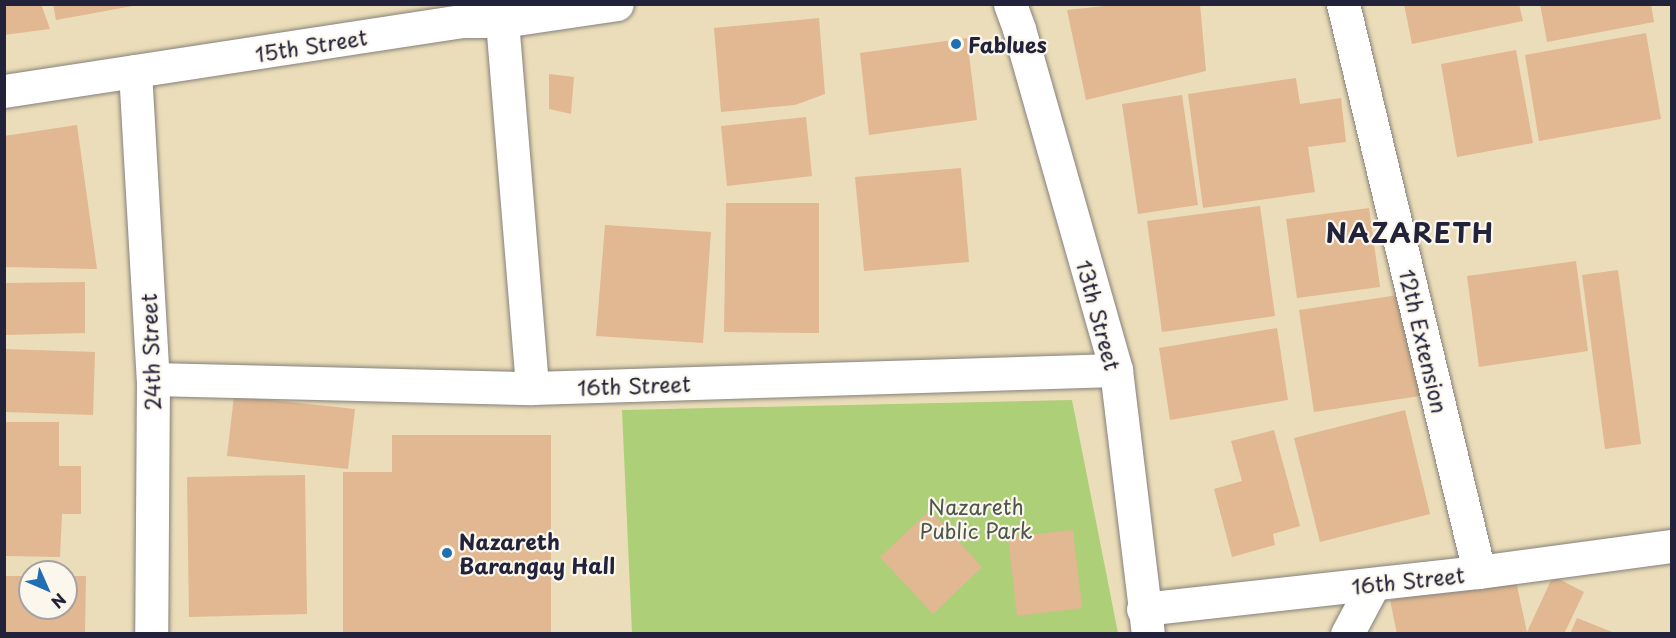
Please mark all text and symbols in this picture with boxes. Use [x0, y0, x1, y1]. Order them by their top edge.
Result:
street label: 15th Street [253, 24, 369, 66]
place label: Fablues [968, 31, 1047, 57]
marker: Fablues [949, 37, 963, 51]
district label: NAZARETH [1327, 216, 1493, 248]
street label: 13th Street [1072, 257, 1126, 373]
street label: 12th Extension [1395, 266, 1453, 416]
street label: 24th Street [135, 293, 165, 411]
street label: 16th Street [576, 370, 692, 400]
park label: Nazareth Public Park [919, 493, 1033, 543]
place label: Nazareth Barangay Hall [459, 528, 614, 578]
marker: Nazareth Barangay Hall [440, 546, 454, 560]
north arrow [18, 560, 78, 620]
street label: 16th Street [1350, 561, 1466, 599]
text: N [46, 588, 72, 614]

